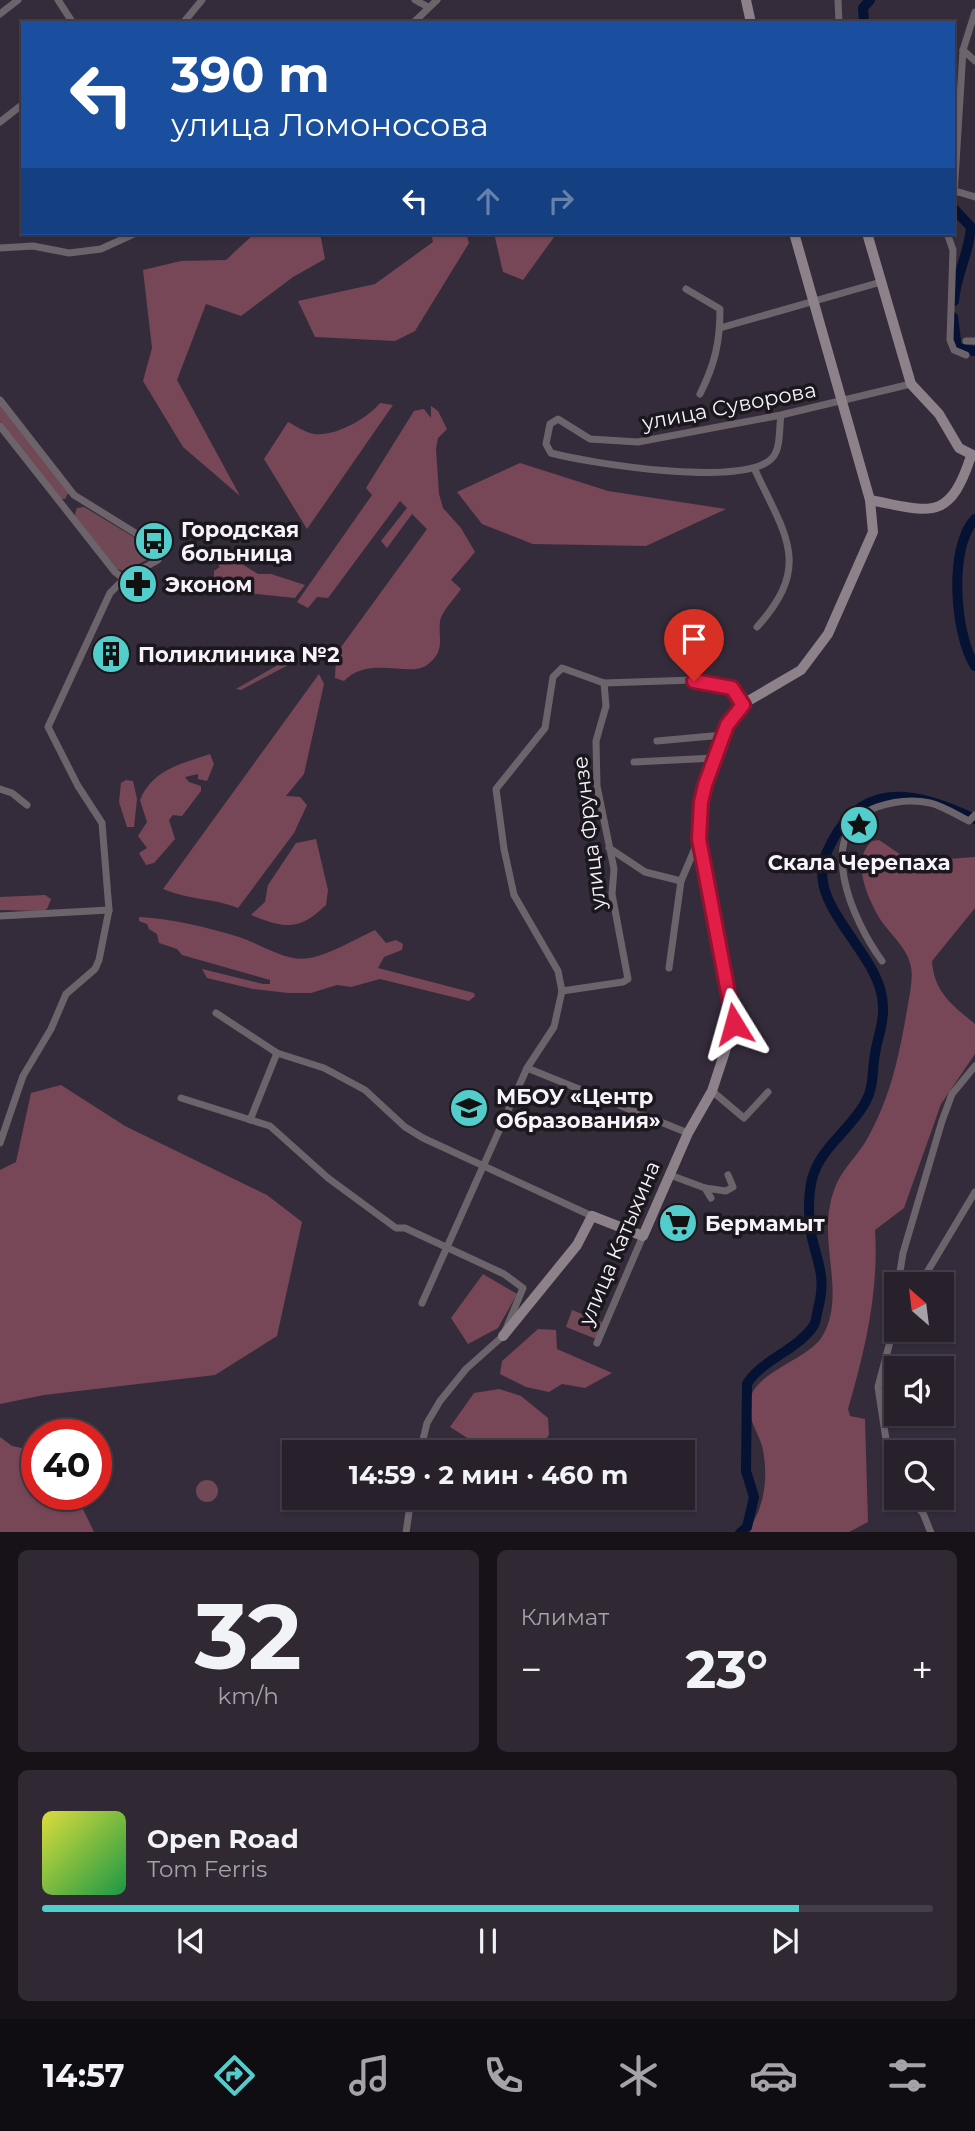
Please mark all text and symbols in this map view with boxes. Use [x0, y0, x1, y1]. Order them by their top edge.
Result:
text: 390 m [171, 45, 330, 104]
icon: left [56, 49, 147, 140]
text: улица Ломоносова [171, 105, 489, 144]
icon: left [396, 182, 434, 220]
icon: ahead [469, 182, 507, 220]
icon: right [542, 182, 580, 220]
street label: улица Суворова [639, 377, 818, 435]
place label: Городская больница [181, 517, 299, 566]
bus stop icon: Городская больница [133, 520, 175, 562]
pharmacy icon: Эконом [117, 563, 159, 605]
place label: Эконом [165, 572, 252, 597]
pin [664, 609, 724, 681]
icon: arrive [675, 620, 713, 658]
building icon: Поликлиника №2 [90, 633, 132, 675]
place label: Поликлиника №2 [138, 642, 340, 667]
street label: улица Фрунзе [567, 755, 611, 912]
place icon: Скала Черепаха [838, 804, 880, 846]
place label: Скала Черепаха [768, 850, 950, 875]
position arrow [697, 987, 771, 1061]
place label: МБОУ «Центр Образования» [496, 1084, 661, 1133]
school or university icon: МБОУ «Центр Образования» [448, 1087, 490, 1129]
street label: улица Катыхина [573, 1157, 665, 1330]
supermarket icon: Бермамыт [657, 1202, 699, 1244]
place label: Бермамыт [705, 1211, 826, 1236]
north arrow [884, 1272, 954, 1342]
map controls [884, 1272, 954, 1510]
button: sound [884, 1356, 954, 1426]
speed limit sign: 40 [21, 1419, 112, 1510]
button: search [884, 1440, 954, 1510]
text: 14:59 · 2 мин · 460 m [349, 1459, 628, 1491]
text: 32 [195, 1581, 302, 1692]
text: Климат [521, 1603, 609, 1631]
text: 23° [686, 1638, 768, 1701]
text: − [521, 1646, 542, 1693]
text: + [911, 1646, 933, 1693]
text: km/h [218, 1682, 279, 1710]
text: Open Road [147, 1823, 299, 1855]
text: Tom Ferris [147, 1855, 267, 1883]
icon: previous [172, 1922, 210, 1960]
icon: pause [469, 1922, 507, 1960]
icon: next [766, 1922, 804, 1960]
icon: directions [210, 2051, 259, 2100]
icon: music [345, 2051, 394, 2100]
icon: phone [479, 2051, 528, 2100]
icon: climate [614, 2051, 663, 2100]
icon: car [749, 2051, 798, 2100]
icon: filters [883, 2051, 932, 2100]
text: 14:57 [43, 2056, 125, 2095]

